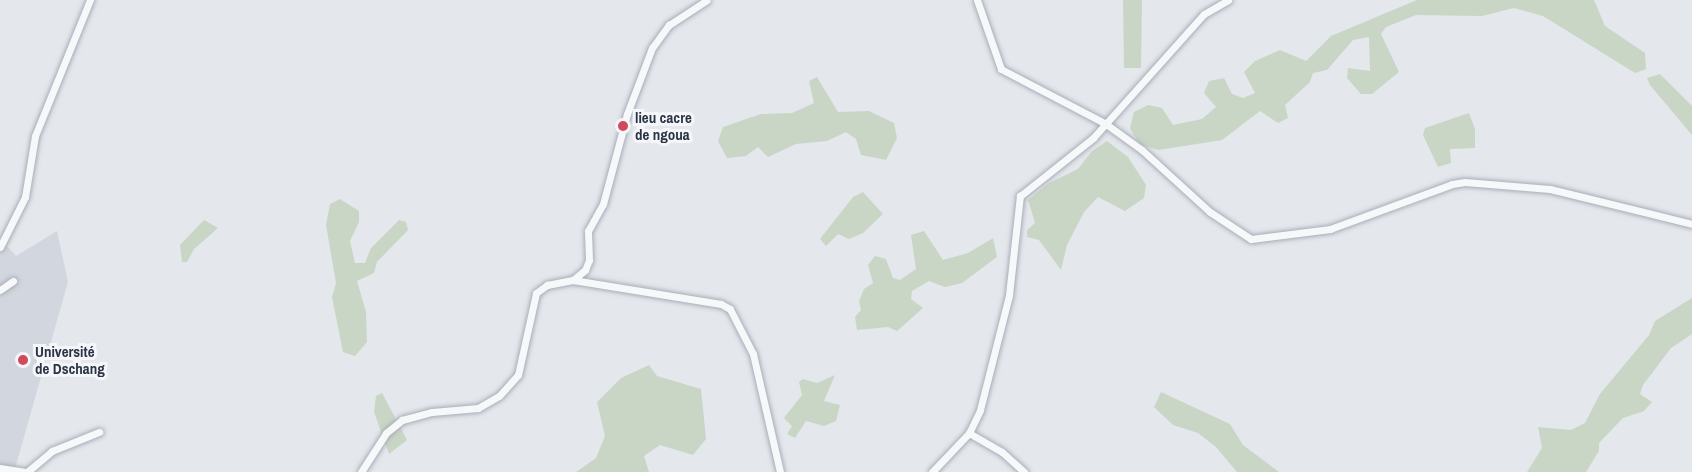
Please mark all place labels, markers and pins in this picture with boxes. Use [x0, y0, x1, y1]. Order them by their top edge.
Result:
place label: lieu cacre de ngoua [635, 108, 692, 143]
marker: lieu cacre de ngoua [616, 119, 630, 133]
place label: Université de Dschang [35, 342, 105, 377]
marker: Université de Dschang [16, 353, 30, 367]

